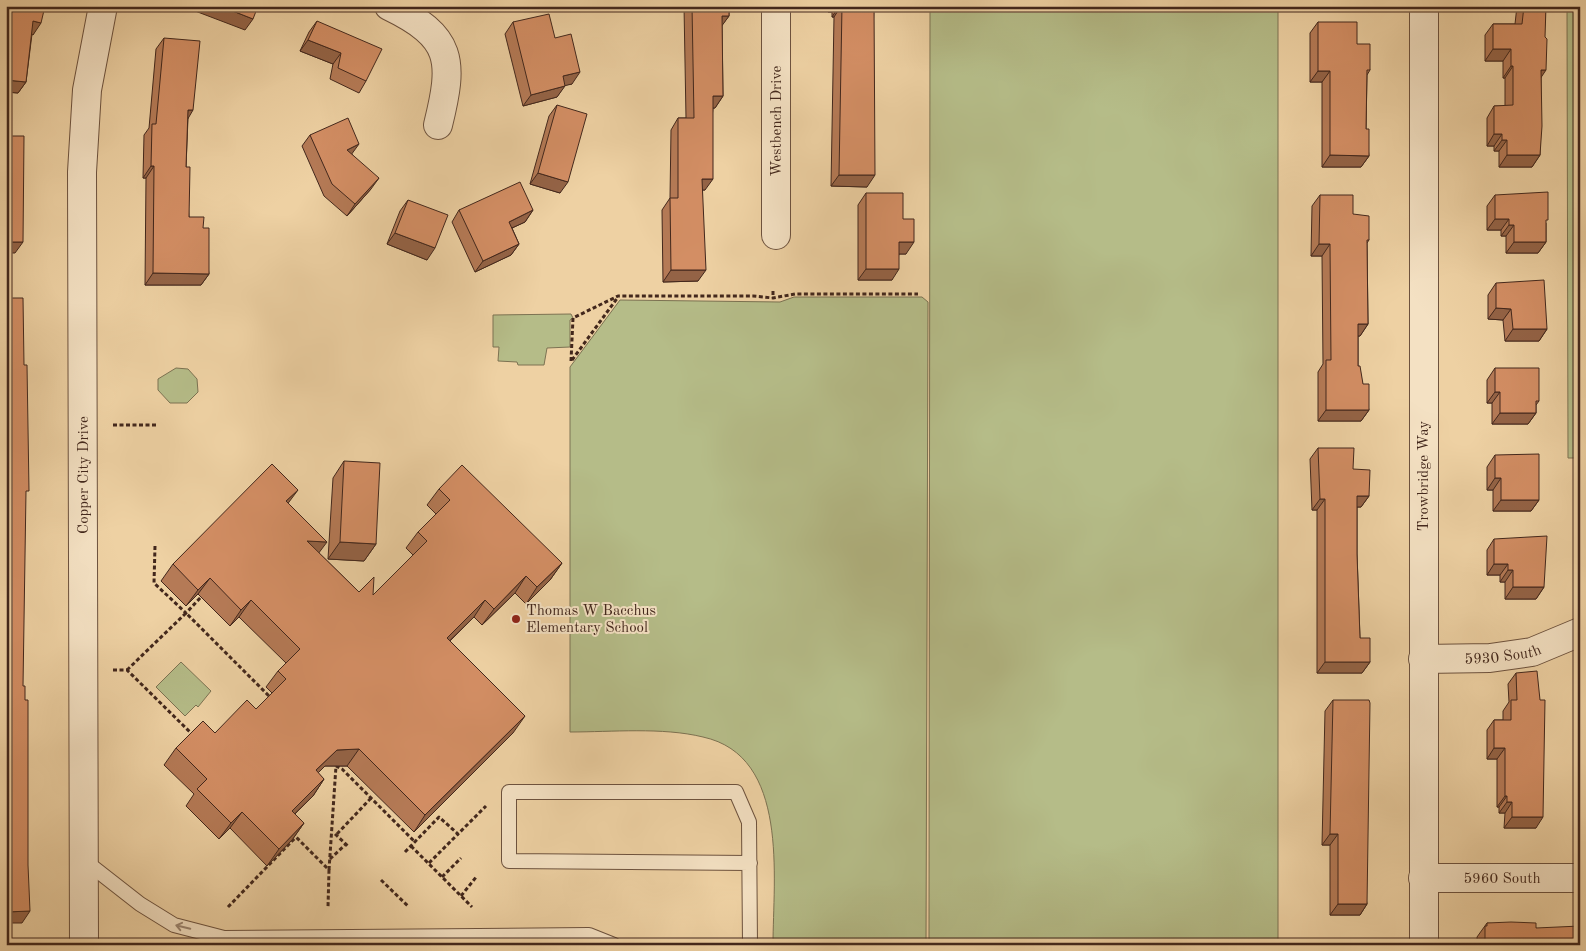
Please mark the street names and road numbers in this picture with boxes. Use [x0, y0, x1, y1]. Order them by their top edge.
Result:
street label: Westbench Drive [770, 65, 785, 176]
street label: Copper City Drive [77, 416, 92, 534]
street label: Trowbridge Way [1417, 421, 1432, 531]
street label: 5930 South [1464, 643, 1544, 667]
street label: 5960 South [1463, 872, 1541, 887]

